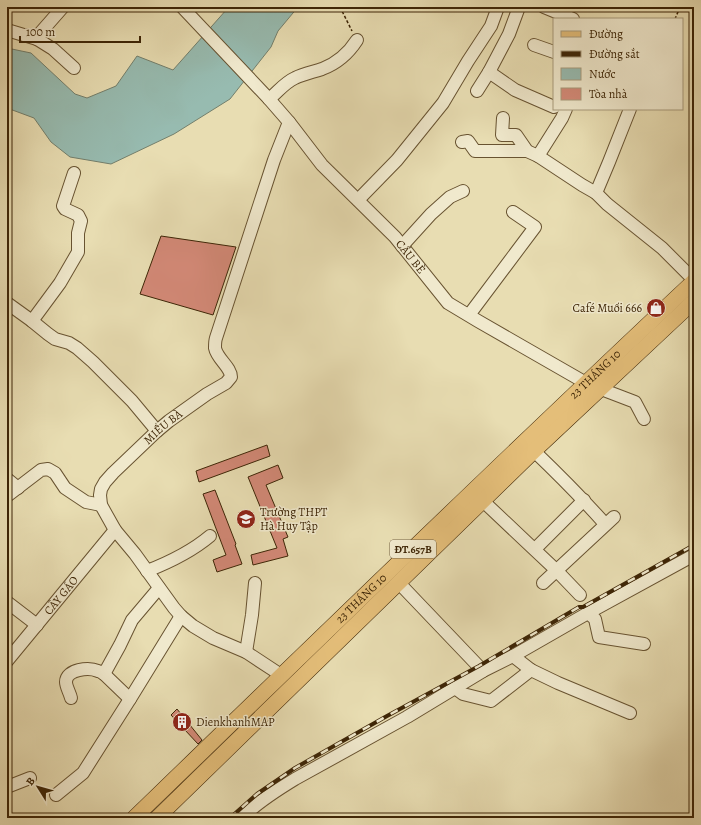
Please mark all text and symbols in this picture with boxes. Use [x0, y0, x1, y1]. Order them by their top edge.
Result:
scale bar [20, 18, 140, 44]
legend [553, 18, 683, 110]
text: 100 m [26, 24, 55, 40]
text: Đường [589, 26, 623, 42]
text: Đường sắt [589, 46, 640, 62]
text: Nước [589, 66, 616, 82]
text: Tòa nhà [589, 86, 628, 102]
street label: CẦU BÈ [392, 236, 429, 277]
shop icon: Café Muối 666 [645, 297, 667, 319]
place label: Café Muối 666 [573, 300, 642, 316]
street label: 23 THÁNG 10 [566, 346, 624, 402]
street label: MIẾU BÀ [140, 405, 186, 448]
place label: Trường THPT Hà Huy Tập [260, 504, 328, 534]
school or university icon: Trường THPT Hà Huy Tập [235, 508, 257, 530]
road number: ĐT.657B [390, 540, 436, 558]
street label: 23 THÁNG 10 [332, 570, 390, 627]
street label: CÂY GÁO [40, 573, 82, 618]
building icon: DienkhanhMAP [171, 711, 193, 733]
place label: DienkhanhMAP [196, 714, 275, 730]
north arrow [18, 767, 58, 807]
text: B [22, 774, 39, 789]

